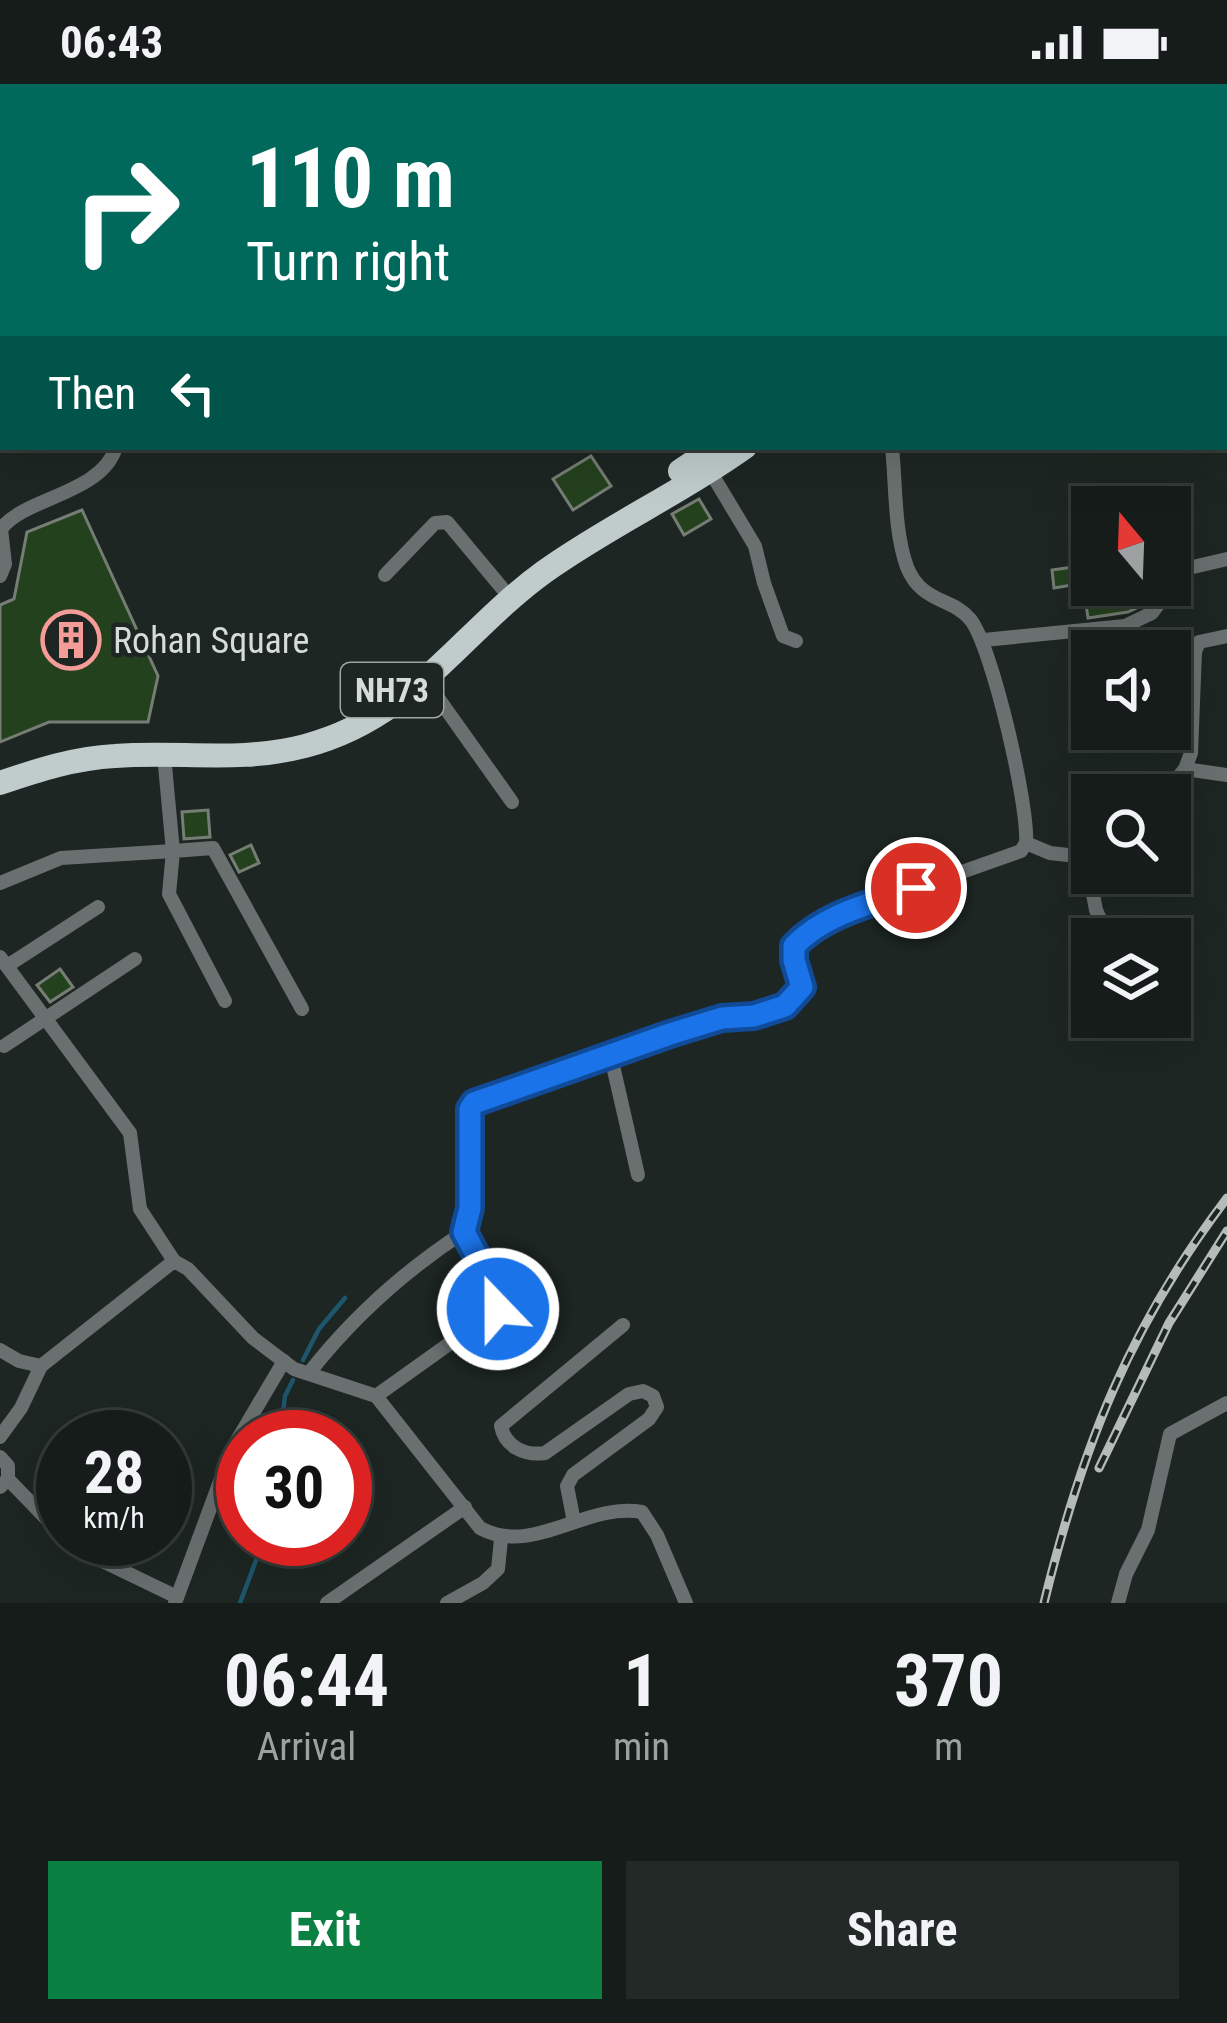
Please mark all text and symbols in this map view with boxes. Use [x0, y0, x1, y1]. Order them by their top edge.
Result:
text: 06:43 [60, 16, 163, 69]
text: 110 m [246, 129, 455, 228]
icon: right [48, 132, 204, 288]
text: Turn right [246, 230, 450, 293]
icon: left [160, 360, 226, 426]
text: Then [48, 367, 136, 420]
north arrow [1071, 486, 1191, 606]
map controls [1071, 486, 1191, 1038]
building icon: Rohan Square [40, 609, 102, 671]
place label: Rohan Square [113, 620, 309, 662]
button: sound [1071, 630, 1191, 750]
road number: NH73 [341, 663, 443, 717]
button: search [1071, 774, 1191, 894]
pin [865, 837, 967, 939]
icon: arrive [883, 855, 949, 921]
button: layers [1071, 918, 1191, 1038]
position arrow [435, 1246, 561, 1372]
speed limit sign: 30 [216, 1410, 372, 1566]
text: 28 [84, 1437, 144, 1508]
text: km/h [83, 1500, 145, 1535]
text: 06:44 [224, 1639, 389, 1724]
text: 1 [623, 1639, 660, 1724]
text: 370 [894, 1639, 1003, 1724]
text: Arrival [257, 1724, 356, 1770]
text: min [613, 1724, 670, 1770]
text: m [934, 1724, 963, 1770]
button: Exit [48, 1861, 602, 1999]
button: Share [626, 1861, 1179, 1999]

